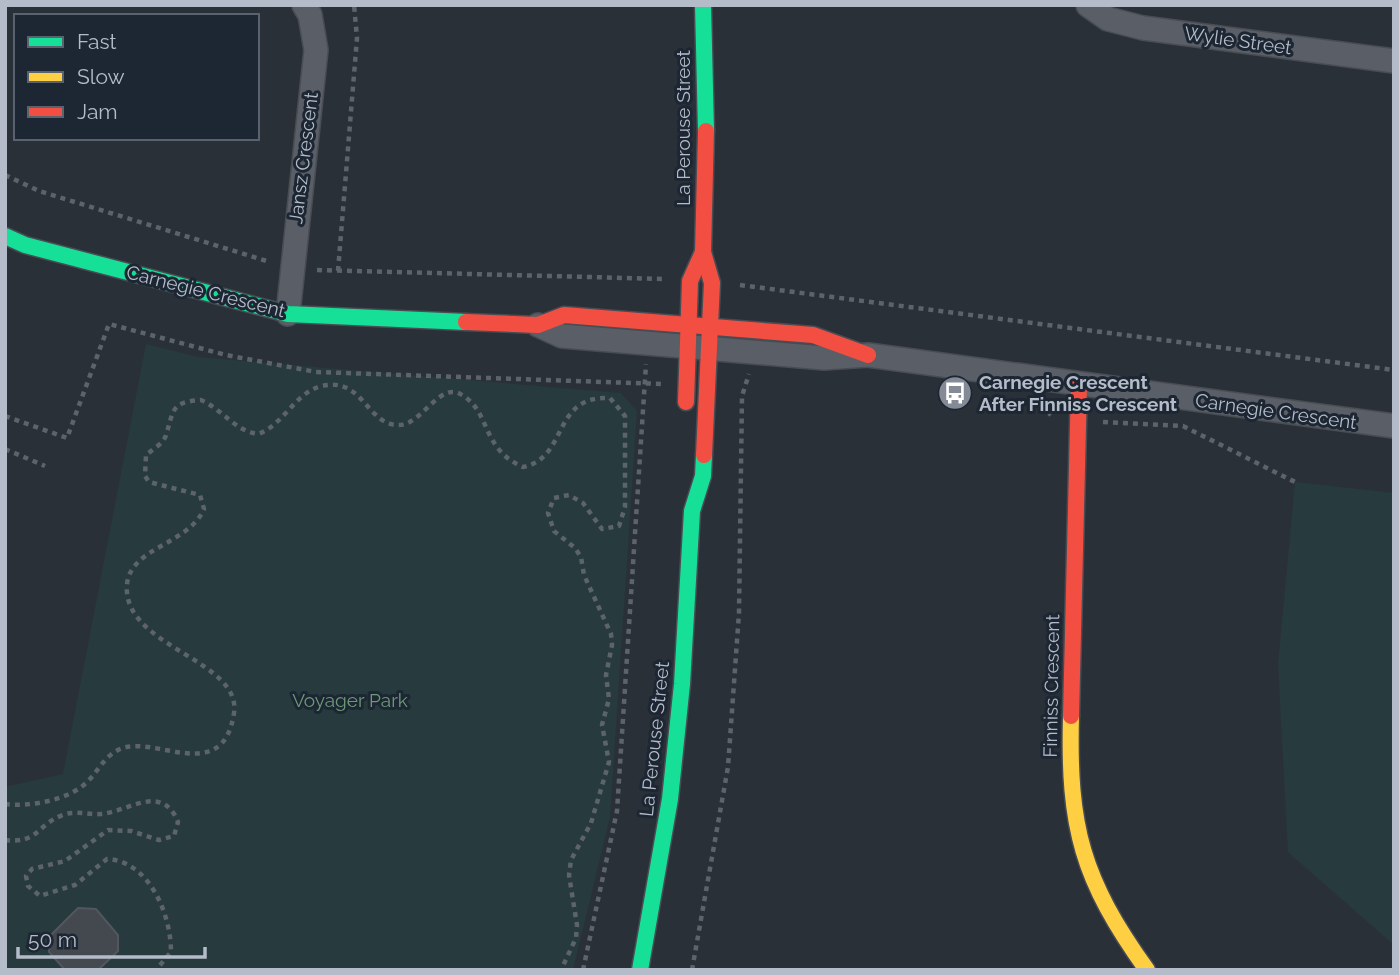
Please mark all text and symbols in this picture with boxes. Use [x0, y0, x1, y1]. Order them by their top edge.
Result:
legend [14, 14, 259, 140]
street label: Wylie Street [1183, 22, 1294, 58]
text: Fast [77, 29, 117, 54]
street label: La Perouse Street [672, 49, 694, 206]
text: Slow [77, 64, 125, 89]
street label: Jansz Crescent [284, 90, 322, 225]
text: Jam [77, 99, 118, 124]
street label: Carnegie Crescent [124, 261, 288, 322]
place label: Carnegie Crescent After Finniss Crescent [979, 371, 1178, 415]
bus stop icon: Carnegie Crescent After Finniss Crescent [936, 374, 974, 412]
street label: Carnegie Crescent [1194, 389, 1359, 433]
street label: Finniss Crescent [1039, 613, 1063, 758]
street label: La Perouse Street [635, 660, 673, 818]
park label: Voyager Park [292, 689, 408, 711]
scale bar [18, 916, 205, 960]
text: 50 m [28, 927, 77, 952]

